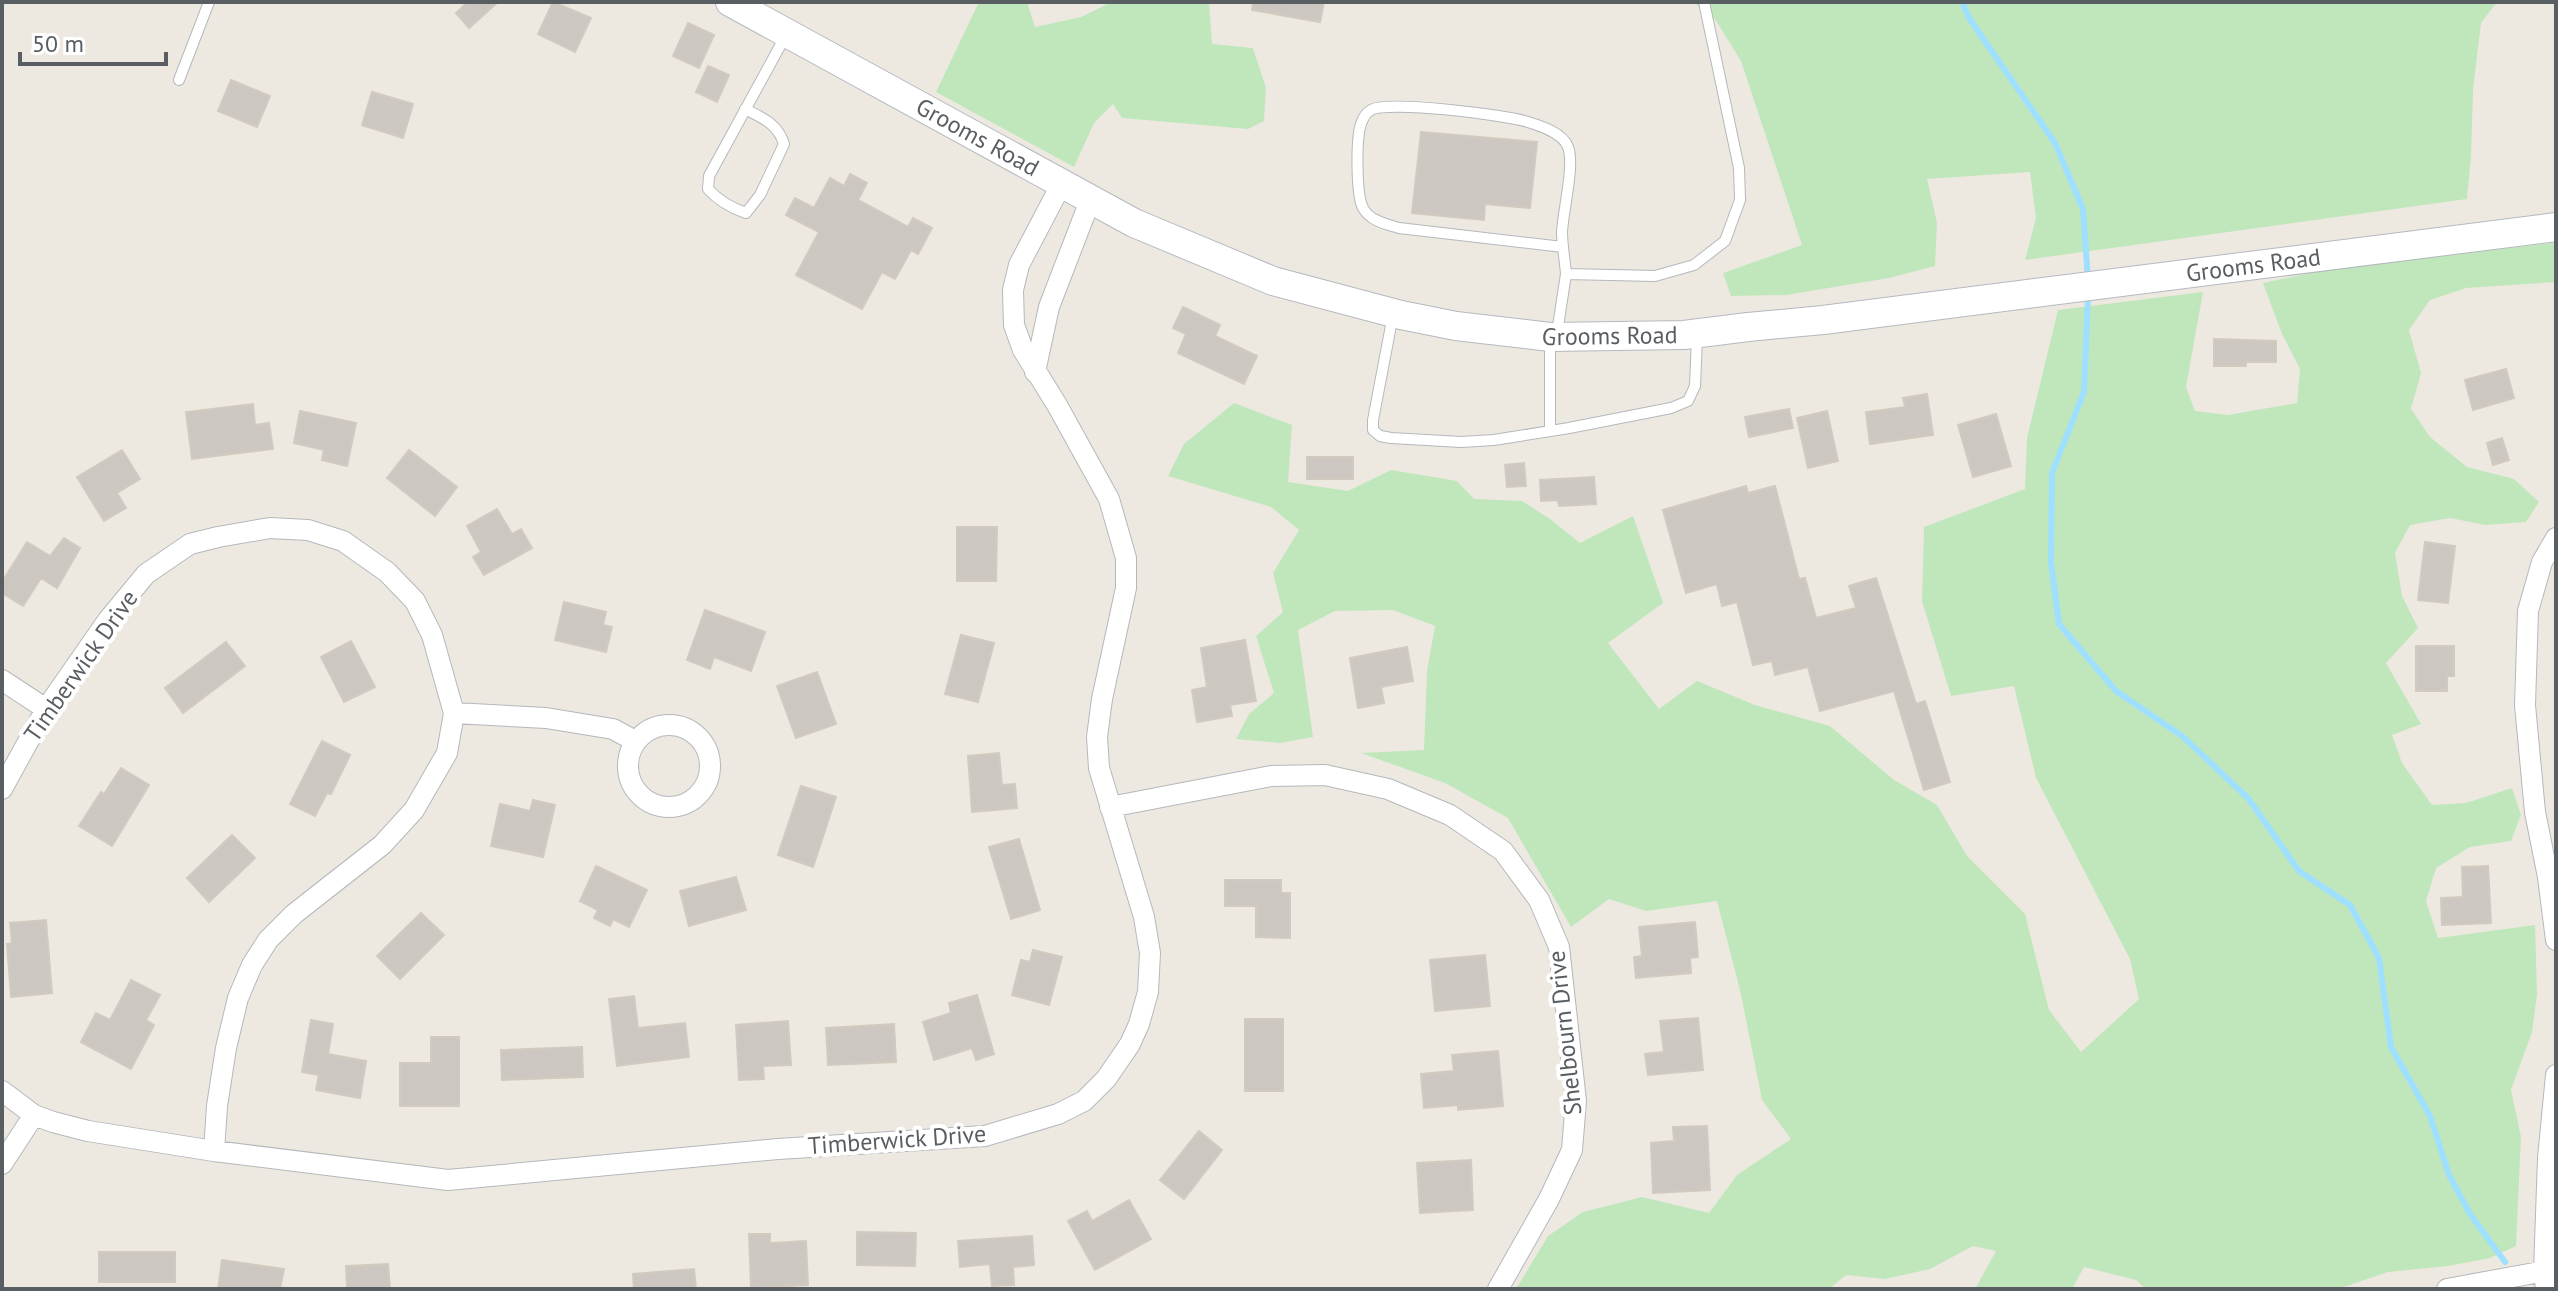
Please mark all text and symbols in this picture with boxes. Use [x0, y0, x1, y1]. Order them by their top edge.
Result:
scale bar [20, 16, 166, 66]
text: 50 m [32, 28, 84, 59]
street label: Grooms Road [911, 91, 1045, 183]
street label: Grooms Road [2184, 241, 2323, 289]
street label: Grooms Road [1540, 319, 1678, 353]
street label: Timberwick Drive [17, 584, 144, 748]
street label: Shelbourn Drive [1540, 949, 1589, 1117]
street label: Timberwick Drive [807, 1118, 987, 1161]

